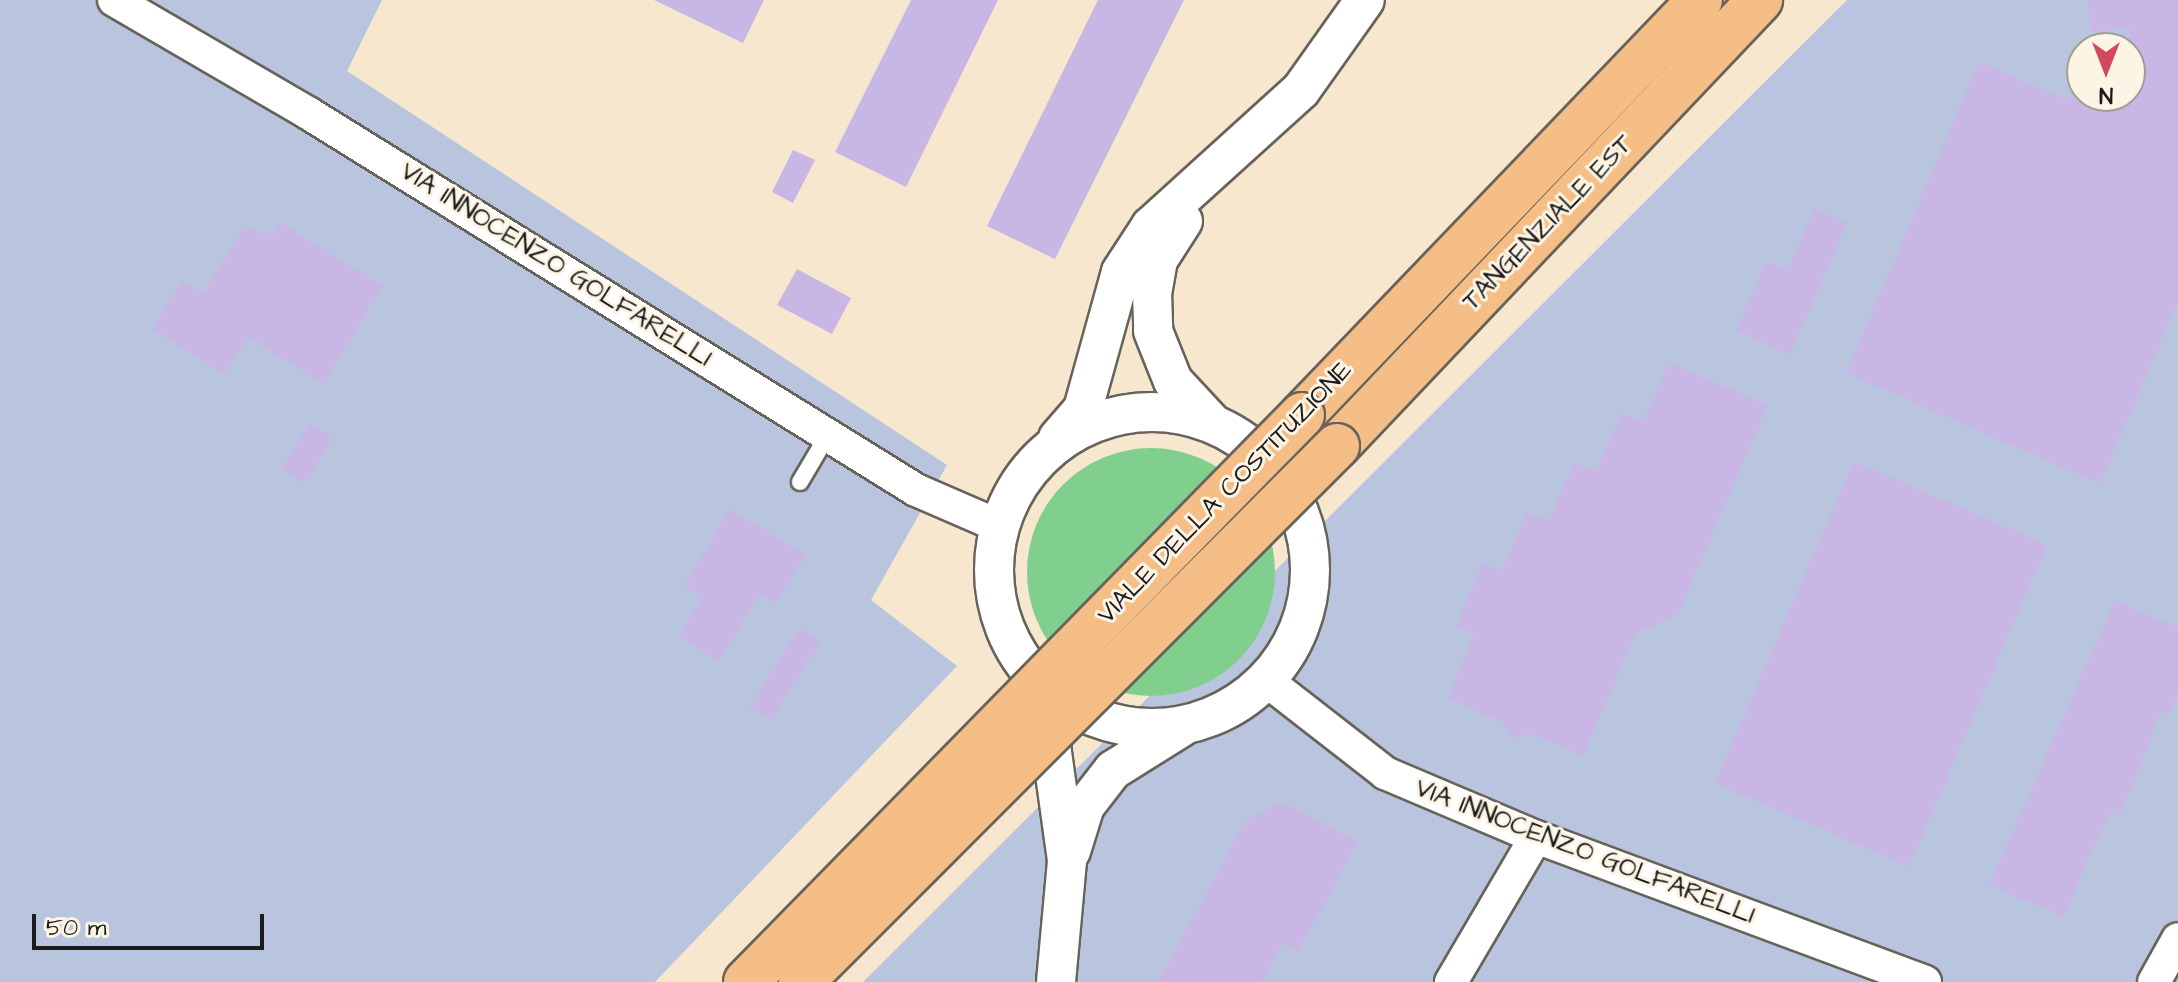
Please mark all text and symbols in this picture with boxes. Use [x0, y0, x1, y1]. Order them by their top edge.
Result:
north arrow [2066, 32, 2146, 112]
text: N [2099, 79, 2113, 110]
street label: TANGENZIALE EST [1456, 129, 1640, 317]
street label: VIA INNOCENZO GOLFARELLI [394, 156, 718, 374]
street label: VIALE DELLA COSTITUZIONE [1091, 355, 1359, 631]
street label: VIA INNOCENZO GOLFARELLI [1411, 773, 1759, 931]
scale bar [36, 898, 268, 948]
text: 50 m [46, 911, 106, 945]

